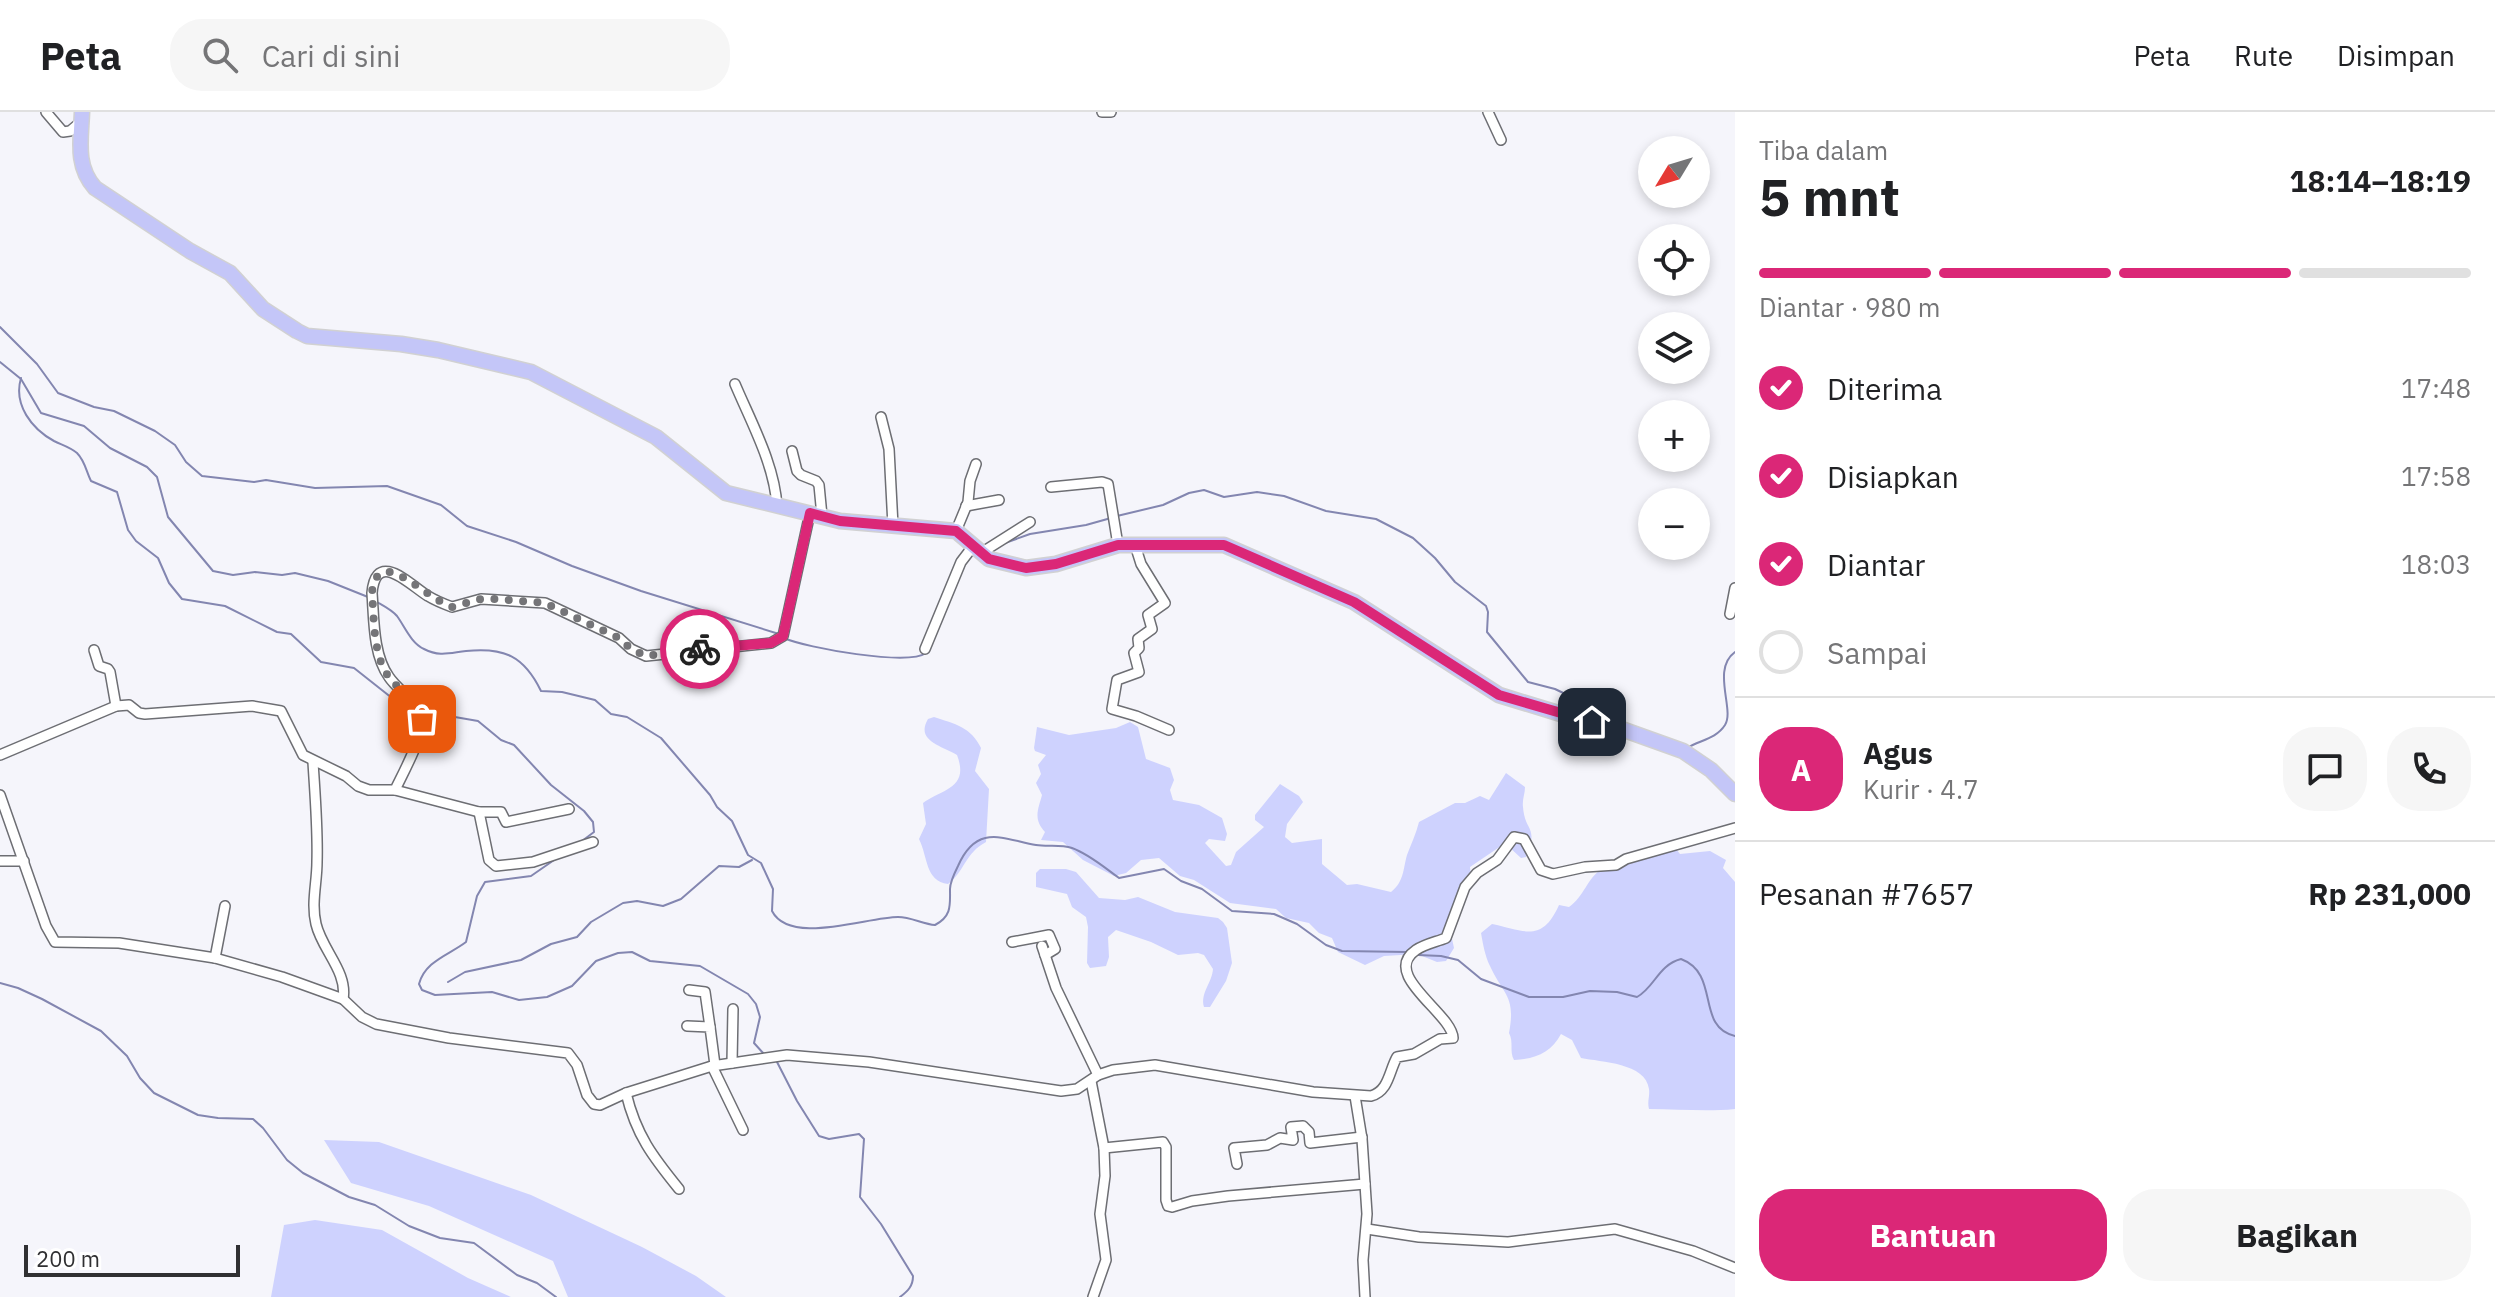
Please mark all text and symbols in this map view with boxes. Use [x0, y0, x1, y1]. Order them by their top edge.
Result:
search box [170, 19, 730, 91]
text: Peta [40, 31, 122, 80]
icon: search [198, 33, 242, 77]
text: Cari di sini [262, 36, 401, 75]
text: Peta [2134, 37, 2190, 74]
text: Rute [2234, 37, 2293, 74]
text: Disimpan [2337, 37, 2455, 74]
text: Tiba dalam [1759, 133, 1888, 167]
north arrow [1638, 136, 1710, 208]
map controls [1638, 136, 1710, 560]
text: 18:14–18:19 [2290, 161, 2471, 200]
text: 5 mnt [1759, 163, 1900, 230]
button: locate [1638, 224, 1710, 296]
text: Diantar · 980 m [1759, 290, 1941, 324]
button: layers [1638, 312, 1710, 384]
icon: check [1759, 366, 1803, 410]
text: Diterima [1827, 369, 1942, 408]
text: 17:48 [2401, 371, 2471, 405]
button: + [1638, 400, 1710, 472]
icon: check [1759, 454, 1803, 498]
text: Disiapkan [1827, 457, 1959, 496]
text: 17:58 [2401, 459, 2471, 493]
button: − [1638, 488, 1710, 560]
icon: check [1759, 542, 1803, 586]
text: Diantar [1827, 545, 1925, 584]
text: 18:03 [2401, 547, 2471, 581]
courier [660, 609, 740, 689]
icon: bike [678, 627, 722, 671]
text: Sampai [1827, 633, 1928, 672]
pin [388, 685, 456, 753]
pin [1558, 688, 1626, 756]
icon: bag [400, 697, 444, 741]
icon: home [1570, 700, 1614, 744]
button: chat [2283, 727, 2367, 811]
button: phone [2387, 727, 2471, 811]
text: Agus [1863, 733, 1933, 772]
text: A [1791, 750, 1811, 789]
text: Kurir · 4.7 [1863, 772, 1979, 806]
text: Pesanan #7657 [1759, 874, 1974, 913]
text: Rp 231,000 [2308, 874, 2471, 913]
button: Bantuan [1759, 1189, 2107, 1281]
button: Bagikan [2123, 1189, 2471, 1281]
scale bar [24, 1241, 240, 1277]
text: 200 m [36, 1244, 100, 1273]

